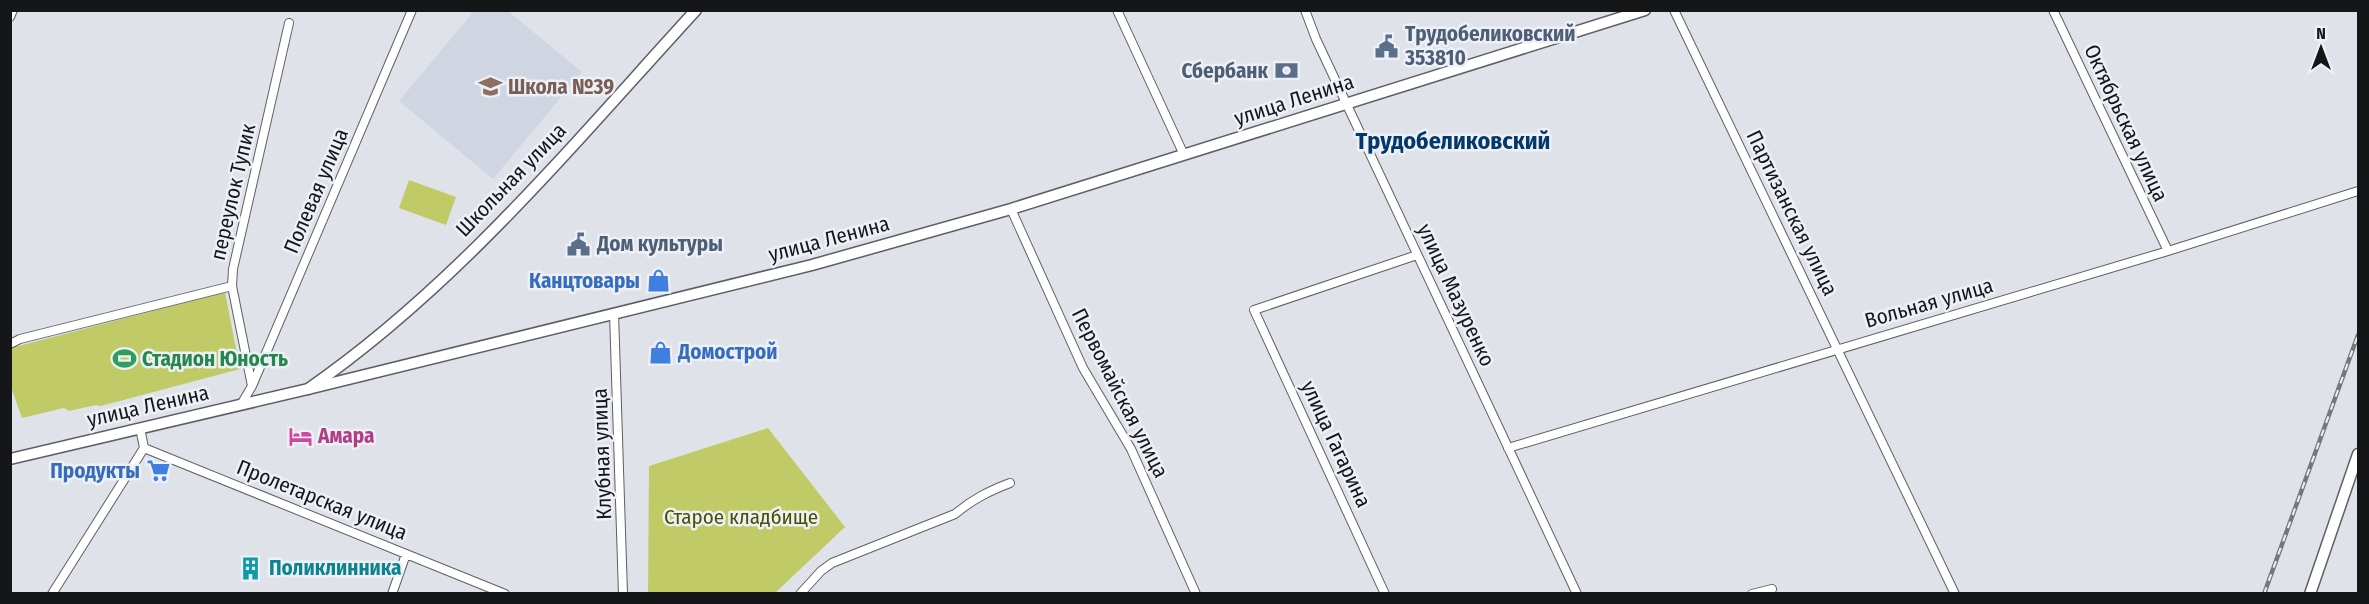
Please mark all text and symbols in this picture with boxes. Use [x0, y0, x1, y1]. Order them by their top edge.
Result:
north arrow [2291, 18, 2351, 78]
place label: Трудобеликовский 353810 [1404, 21, 1576, 71]
text: N [2316, 24, 2326, 43]
public building icon: Трудобеликовский 353810 [1374, 33, 1400, 59]
street label: Октябрьская улица [2078, 40, 2174, 206]
place label: Сбербанк [1181, 58, 1268, 84]
bank icon: Сбербанк [1273, 58, 1299, 84]
street label: улица Ленина [1231, 68, 1357, 132]
school or university icon: Школа №39 [477, 74, 503, 100]
place label: Школа №39 [508, 74, 614, 100]
street label: Школьная улица [450, 118, 572, 242]
street label: переулок Тупик [205, 121, 261, 263]
street label: Полевая улица [278, 125, 354, 257]
street label: Партизанская улица [1741, 126, 1843, 300]
district label: Трудобеликовский [1356, 127, 1550, 155]
street label: улица Ленина [766, 210, 892, 268]
street label: улица Мазуренко [1412, 219, 1500, 371]
public building icon: Дом культуры [566, 231, 592, 257]
place label: Дом культуры [596, 231, 723, 257]
place label: Канцтовары [529, 268, 640, 294]
shop icon: Канцтовары [645, 268, 671, 294]
street label: Вольная улица [1862, 272, 1996, 334]
street label: Первомайская улица [1066, 304, 1174, 482]
shop icon: Домострой [647, 339, 673, 365]
place label: Домострой [677, 339, 778, 365]
sports icon: Стадион Юность [111, 346, 137, 372]
place label: Стадион Юность [142, 346, 288, 372]
street label: улица Гагарина [1295, 376, 1377, 512]
street label: улица Ленина [85, 379, 211, 433]
street label: Клубная улица [587, 388, 617, 520]
hotel icon: Амара [287, 423, 313, 449]
place label: Амара [317, 423, 374, 449]
street label: Пролетарская улица [233, 454, 411, 546]
place label: Продукты [50, 458, 140, 484]
supermarket icon: Продукты [145, 458, 171, 484]
park label: Старое кладбище [664, 504, 818, 530]
building icon: Поликлинника [238, 555, 264, 581]
place label: Поликлинника [269, 555, 401, 581]

